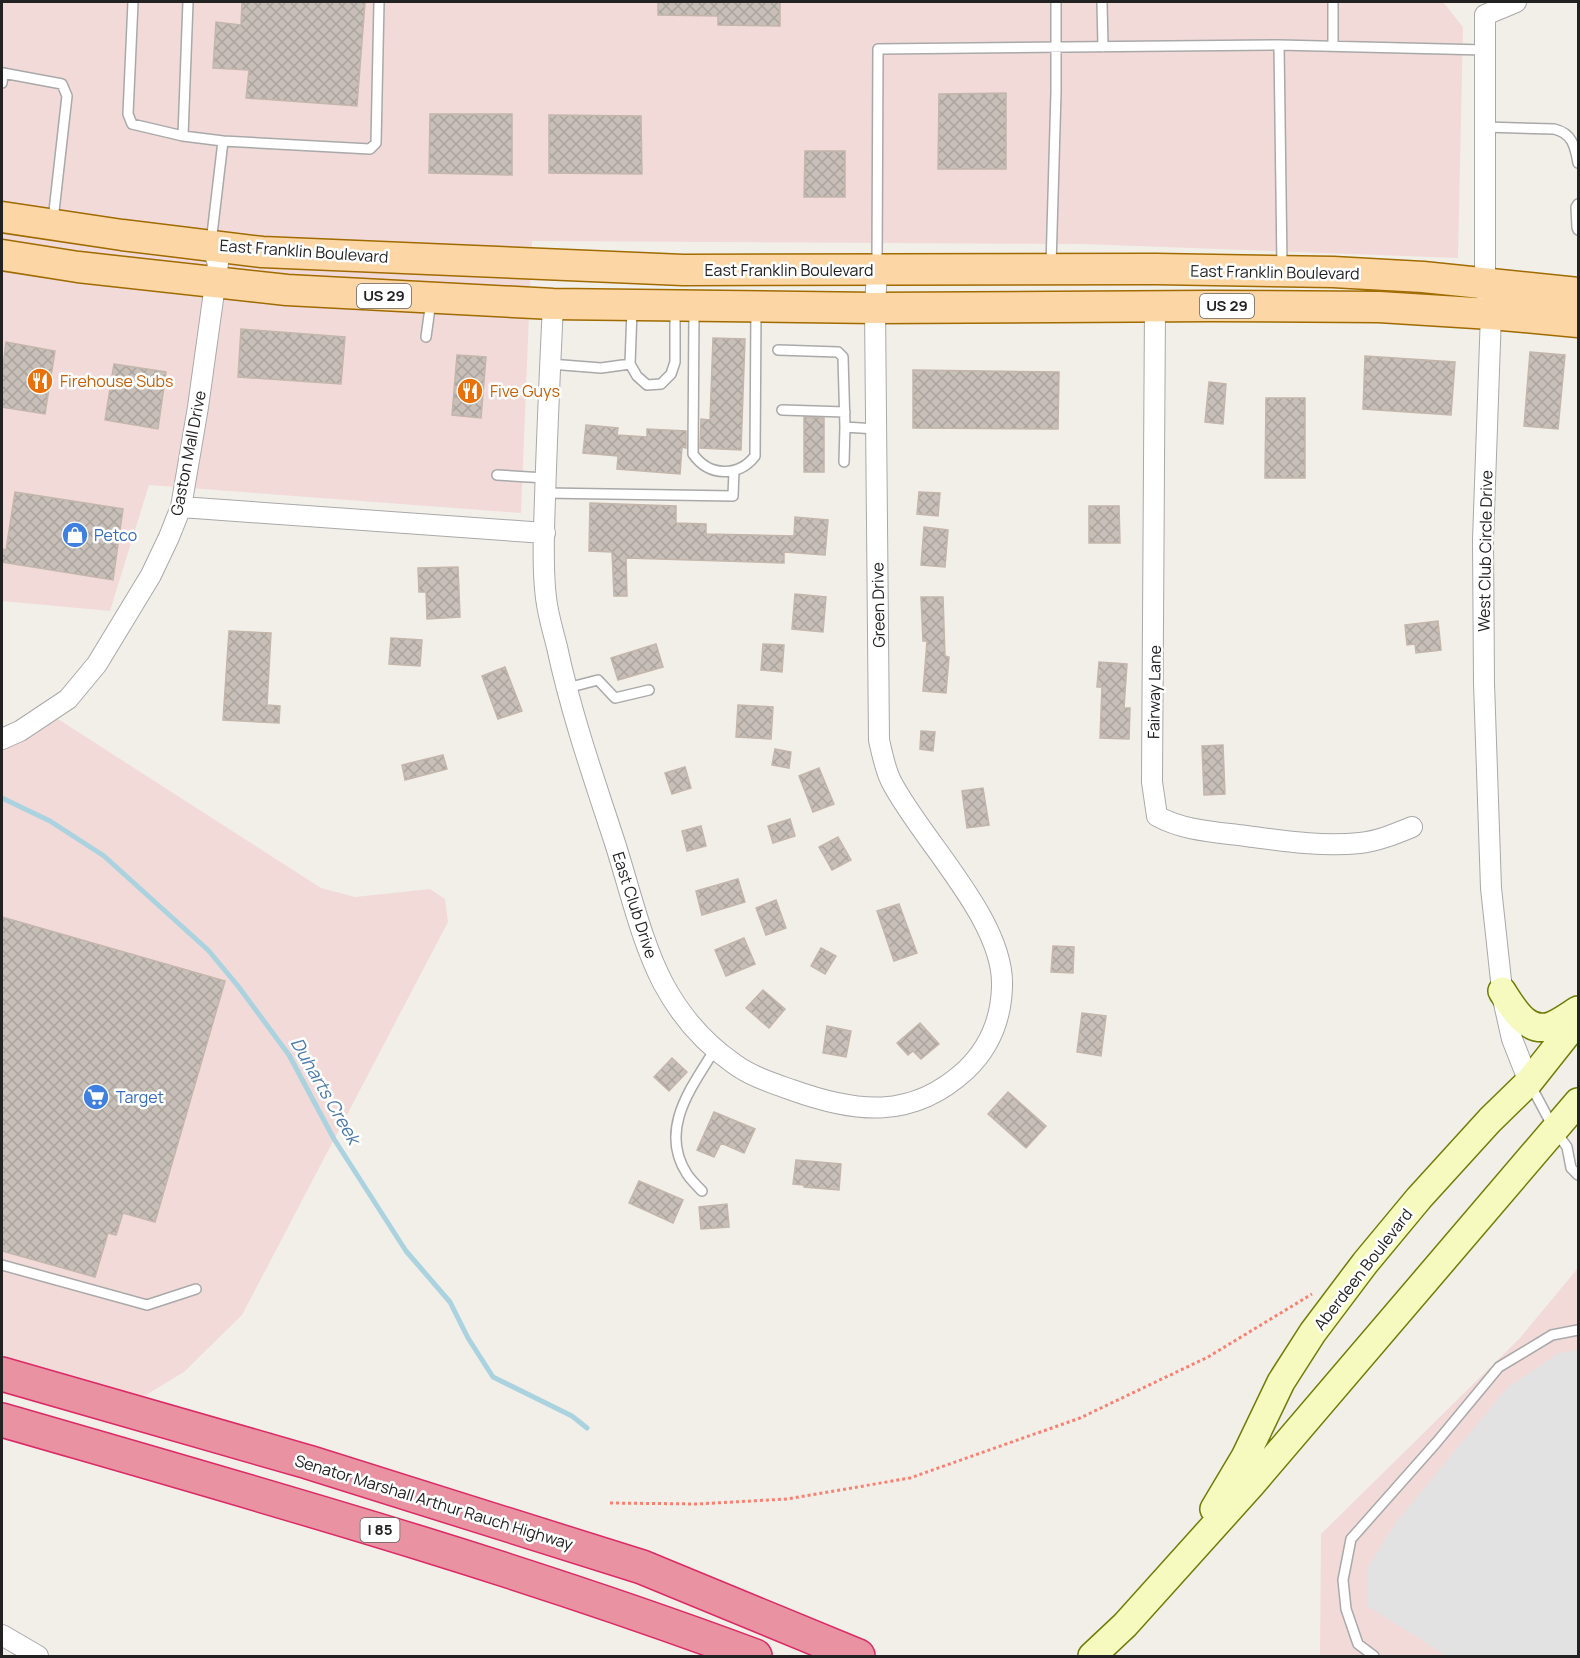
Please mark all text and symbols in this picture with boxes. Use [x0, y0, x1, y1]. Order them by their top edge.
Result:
street label: East Franklin Boulevard [219, 234, 389, 268]
street label: East Franklin Boulevard [704, 259, 874, 281]
street label: East Franklin Boulevard [1190, 260, 1360, 284]
road number: US 29 [357, 284, 411, 308]
road number: US 29 [1200, 294, 1254, 318]
restaurant icon: Firehouse Subs [25, 366, 55, 396]
place label: Firehouse Subs [60, 370, 173, 392]
restaurant icon: Five Guys [455, 376, 485, 406]
place label: Five Guys [490, 380, 560, 402]
street label: Gaston Mall Drive [165, 388, 211, 518]
street label: West Club Circle Drive [1473, 470, 1497, 632]
shop icon: Petco [60, 520, 90, 550]
place label: Petco [94, 524, 137, 546]
street label: Green Drive [866, 562, 890, 648]
street label: Fairway Lane [1142, 645, 1166, 739]
street label: East Club Drive [607, 849, 663, 961]
water label: Duharts Creek [286, 1033, 368, 1151]
supermarket icon: Target [81, 1082, 111, 1112]
place label: Target [116, 1086, 164, 1108]
street label: Aberdeen Boulevard [1309, 1204, 1417, 1334]
street label: Senator Marshall Arthur Rauch Highway [292, 1449, 576, 1555]
road number: I 85 [360, 1518, 400, 1542]

